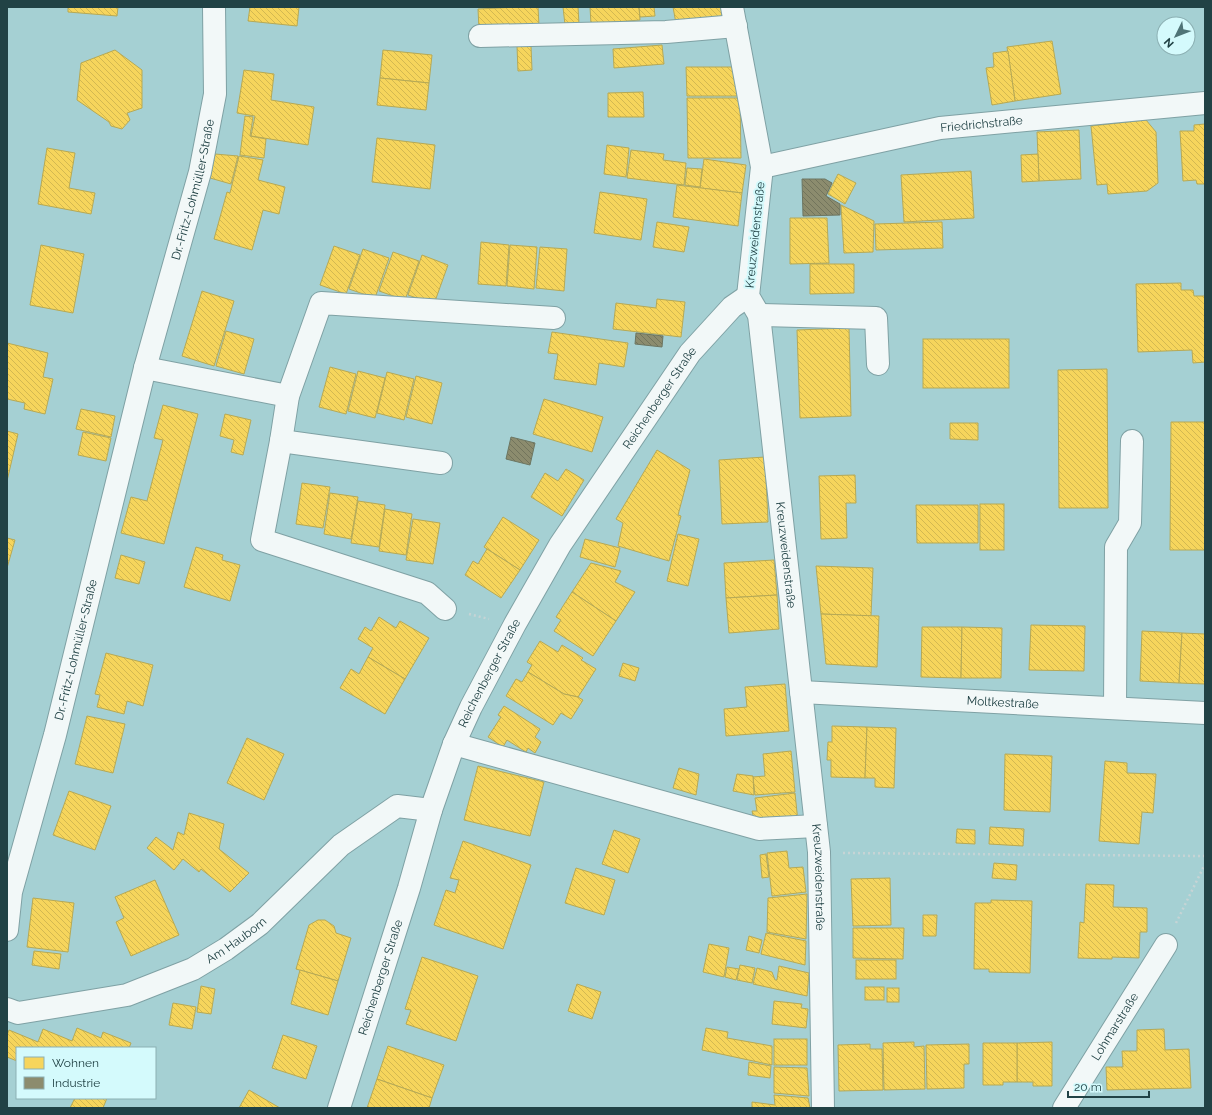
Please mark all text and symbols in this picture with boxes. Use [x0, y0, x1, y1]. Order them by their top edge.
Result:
north arrow [1156, 16, 1196, 56]
text: N [1161, 35, 1177, 50]
street label: Friedrichstraße [940, 113, 1023, 135]
street label: Dr.-Fritz-Lohmüller-Straße [169, 118, 217, 261]
street label: Kreuzweidenstraße [742, 181, 768, 289]
street label: Reichenberger Straße [620, 344, 699, 452]
street label: Kreuzweidenstraße [773, 501, 799, 609]
street label: Dr.-Fritz-Lohmüller-Straße [52, 578, 100, 722]
street label: Reichenberger Straße [456, 616, 523, 730]
street label: Moltkestraße [966, 694, 1039, 711]
street label: Kreuzweidenstraße [809, 823, 827, 931]
street label: Am Hauborn [204, 915, 269, 966]
street label: Reichenberger Straße [356, 918, 405, 1037]
street label: Lohmarstraße [1089, 990, 1141, 1063]
legend [16, 1047, 156, 1099]
text: Wohnen [52, 1056, 99, 1070]
scale bar [1068, 1073, 1149, 1099]
text: Industrie [52, 1076, 100, 1090]
text: 20 m [1074, 1080, 1102, 1094]

